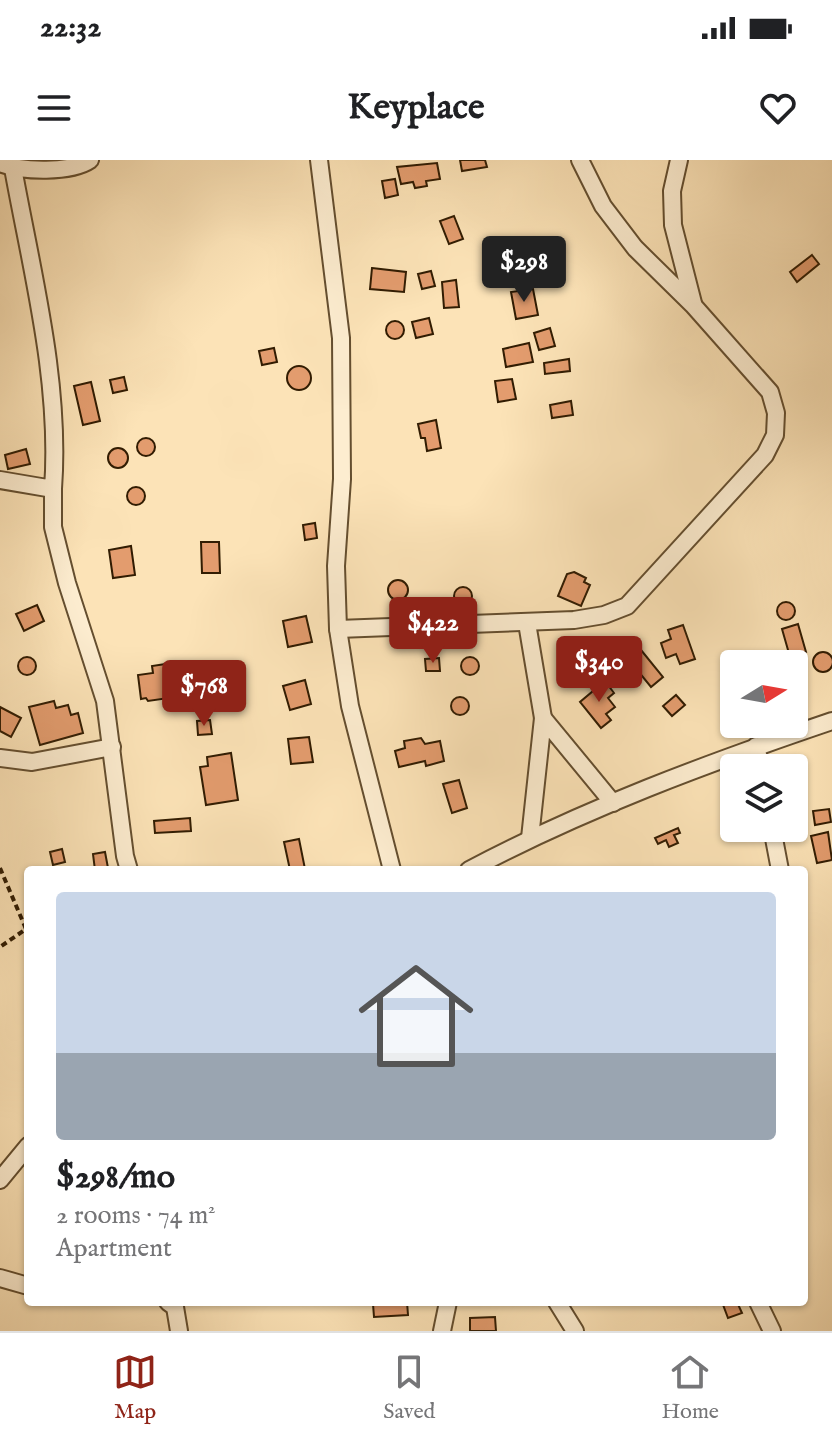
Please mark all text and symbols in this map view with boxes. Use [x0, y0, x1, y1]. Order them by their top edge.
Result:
text: 22:32 [40, 9, 101, 47]
text: Keyplace [347, 85, 485, 131]
icon: menu [32, 86, 76, 130]
icon: heart [756, 86, 800, 130]
pin: $298 [477, 236, 571, 304]
text: $298 [500, 245, 548, 278]
pin: $422 [386, 597, 480, 665]
text: $422 [407, 606, 459, 639]
pin: $340 [552, 636, 646, 704]
text: $340 [574, 645, 624, 678]
north arrow [720, 650, 808, 738]
map controls [720, 650, 808, 842]
pin: $768 [157, 660, 251, 728]
text: $768 [180, 669, 228, 702]
button: layers [720, 754, 808, 842]
icon: home [344, 944, 488, 1088]
text: $298/mo [56, 1156, 175, 1199]
text: 2 rooms · 74 m² [56, 1199, 216, 1232]
text: Apartment [56, 1232, 172, 1265]
tab: Map [113, 1350, 157, 1426]
tab: Saved [383, 1350, 435, 1426]
tab: Home [661, 1350, 719, 1426]

